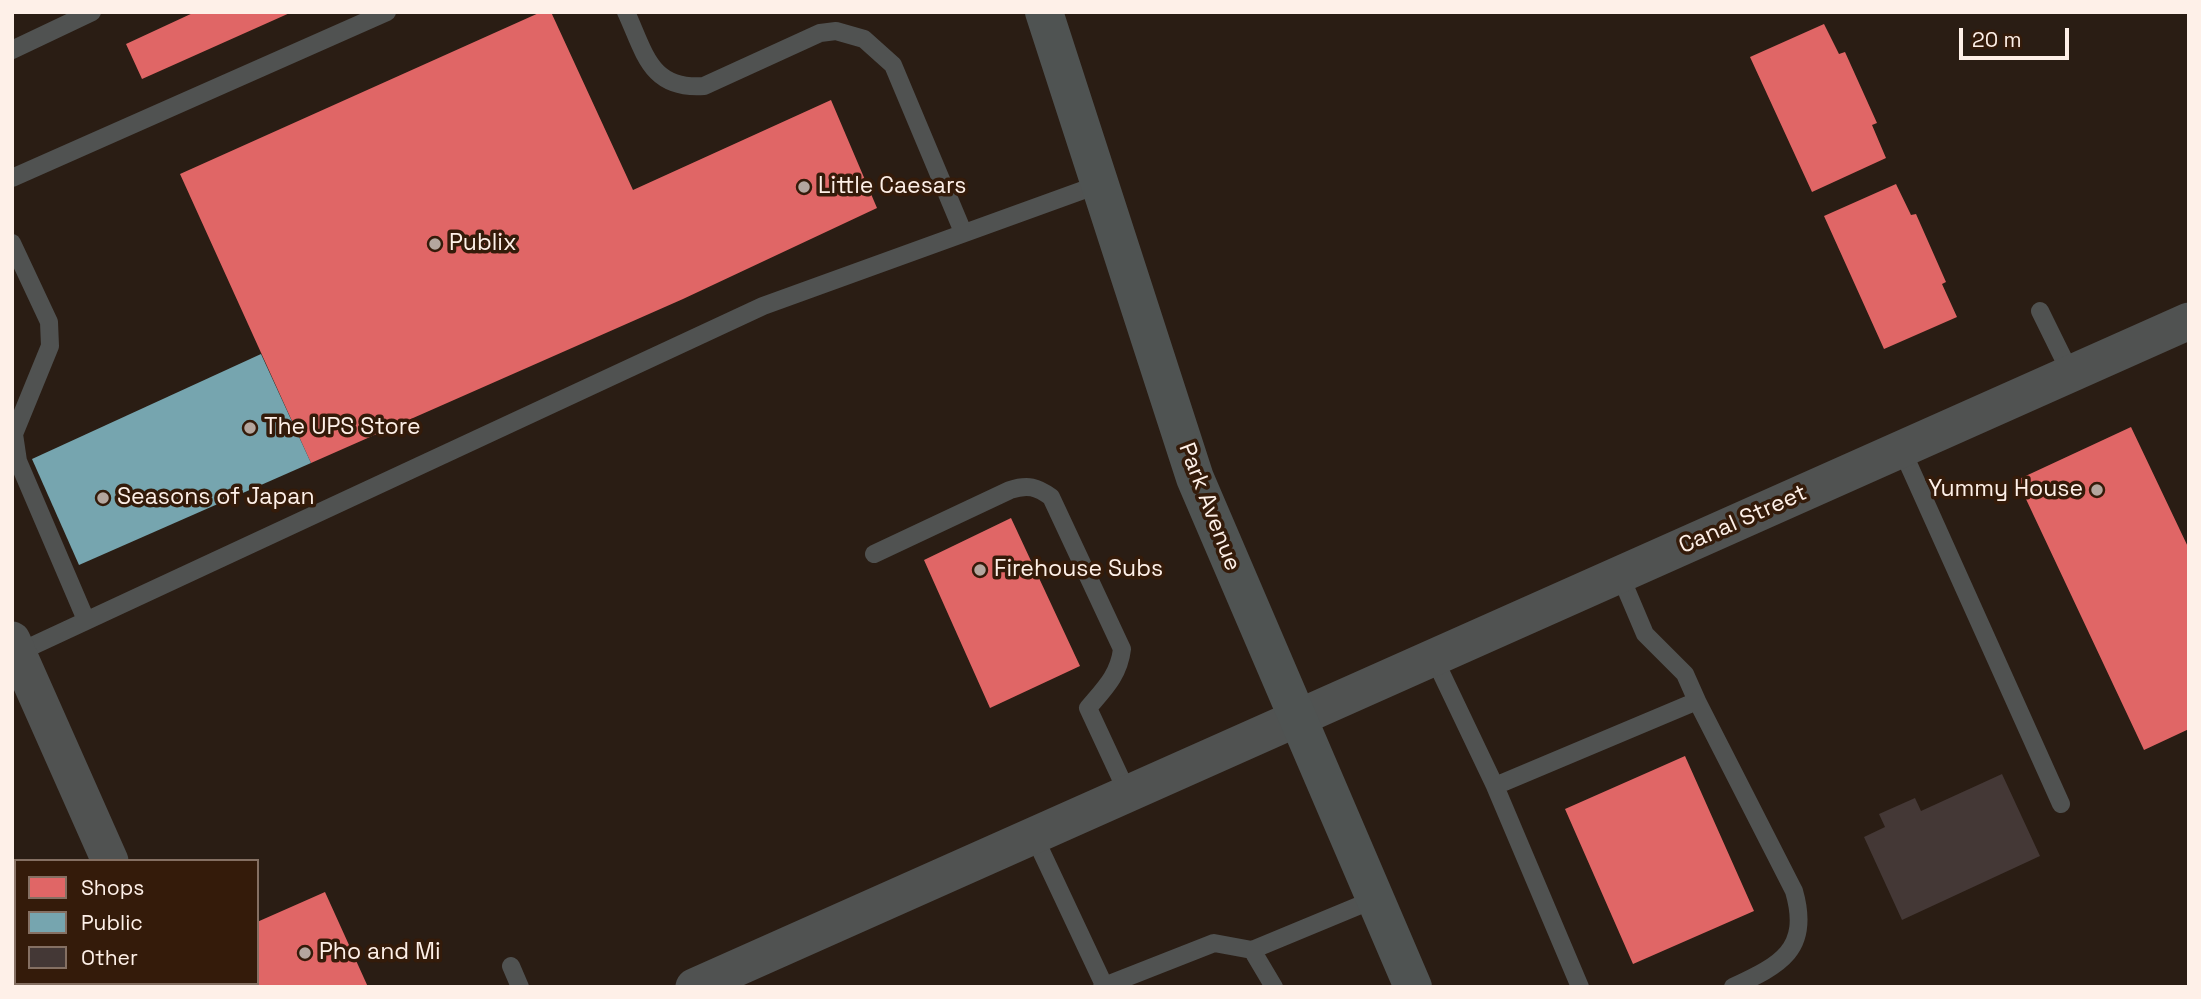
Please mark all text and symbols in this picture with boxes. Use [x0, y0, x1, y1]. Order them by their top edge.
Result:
scale bar [1963, 14, 2073, 58]
text: 20 m [1972, 26, 2022, 53]
place label: Little Caesars [818, 173, 966, 201]
marker: Little Caesars [796, 179, 812, 195]
place label: Publix [449, 230, 517, 258]
marker: Publix [427, 236, 443, 252]
place label: The UPS Store [264, 414, 421, 442]
marker: The UPS Store [242, 420, 258, 436]
street label: Park Avenue [1172, 439, 1246, 575]
place label: Yummy House [1928, 476, 2083, 504]
street label: Canal Street [1675, 479, 1811, 561]
marker: Yummy House [2089, 482, 2105, 498]
place label: Seasons of Japan [117, 484, 315, 512]
marker: Seasons of Japan [95, 490, 111, 506]
place label: Firehouse Subs [994, 556, 1163, 584]
marker: Firehouse Subs [972, 562, 988, 578]
legend [14, 859, 259, 985]
text: Shops [81, 874, 144, 901]
text: Public [81, 909, 143, 936]
place label: Pho and Mi [319, 939, 441, 967]
text: Other [81, 944, 138, 971]
marker: Pho and Mi [297, 945, 313, 961]

